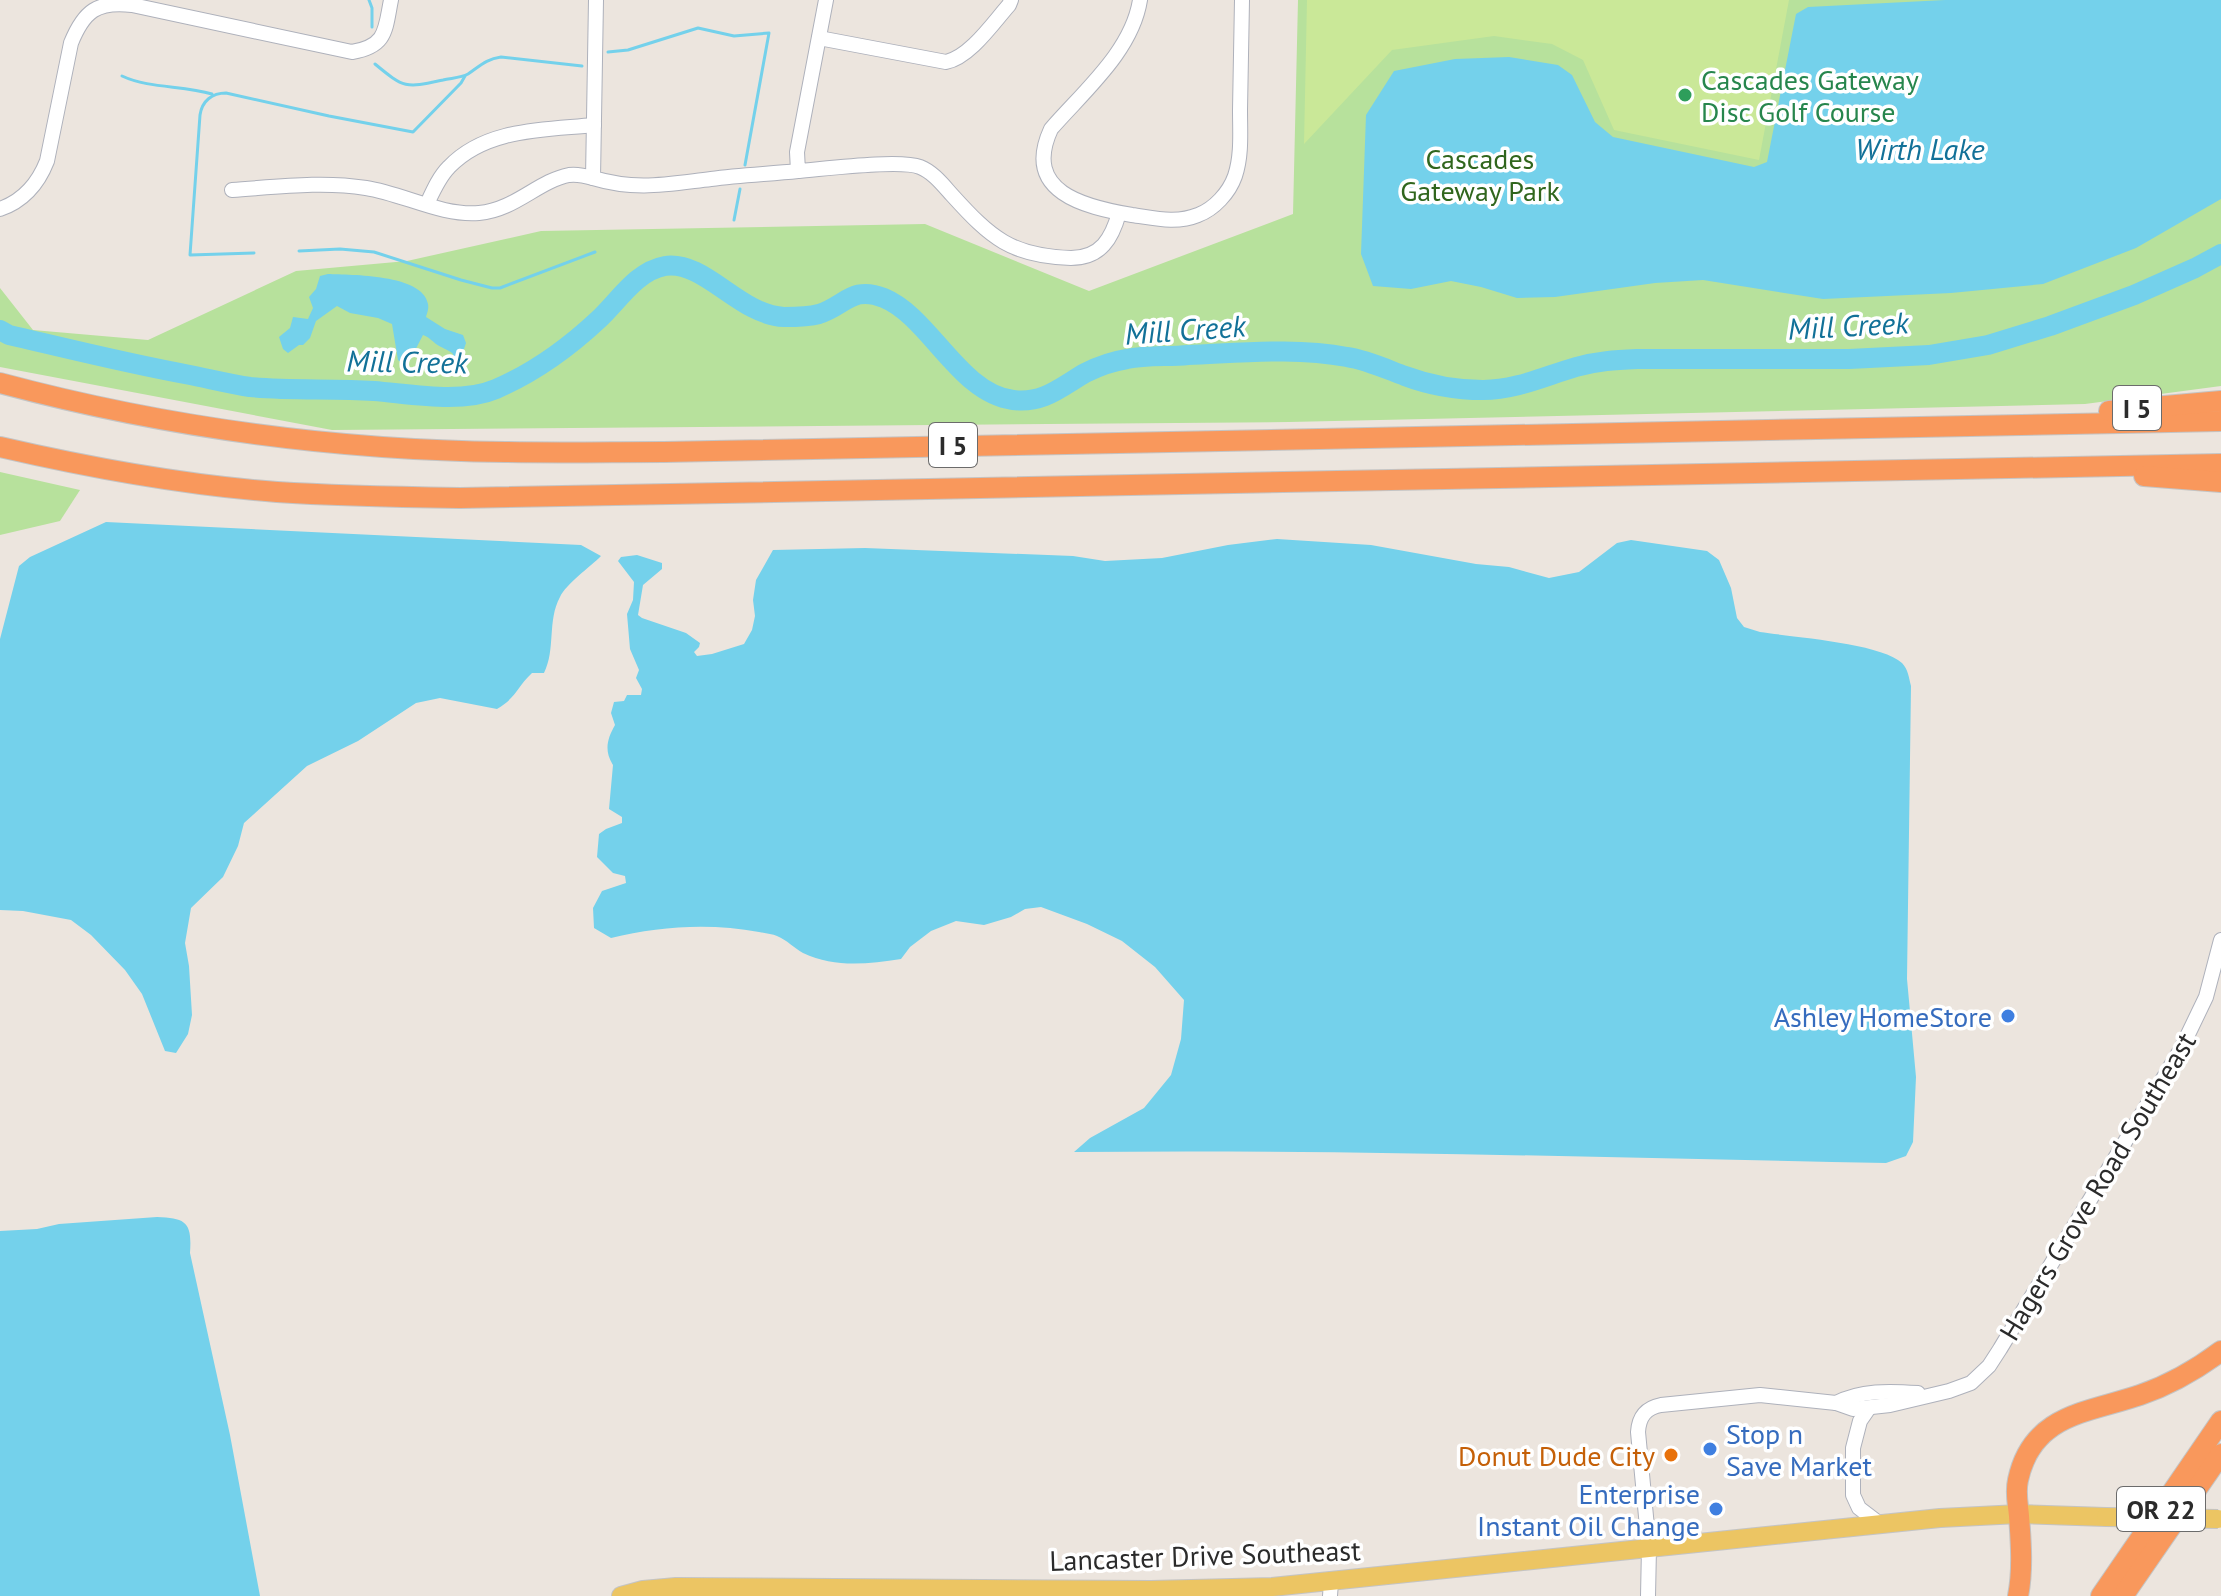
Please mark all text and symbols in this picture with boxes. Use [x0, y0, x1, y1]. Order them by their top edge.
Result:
place label: Cascades Gateway Disc Golf Course [1701, 61, 1919, 130]
marker: Cascades Gateway Disc Golf Course [1676, 86, 1694, 104]
water label: Wirth Lake [1855, 129, 1985, 168]
park label: Cascades Gateway Park [1400, 140, 1560, 209]
water label: Mill Creek [1787, 302, 1911, 348]
water label: Mill Creek [1123, 305, 1248, 353]
water label: Mill Creek [346, 340, 469, 382]
road number: I 5 [2113, 386, 2161, 430]
road number: I 5 [929, 423, 977, 467]
place label: Ashley HomeStore [1774, 998, 1992, 1035]
marker: Ashley HomeStore [1999, 1007, 2017, 1025]
street label: Hagers Grove Road Southeast [1990, 1025, 2204, 1347]
place label: Stop n Save Market [1726, 1415, 1873, 1484]
place label: Donut Dude City [1458, 1437, 1655, 1474]
marker: Stop n Save Market [1701, 1440, 1719, 1458]
marker: Donut Dude City [1662, 1446, 1680, 1464]
place label: Enterprise Instant Oil Change [1477, 1475, 1700, 1544]
road number: OR 22 [2117, 1487, 2205, 1531]
marker: Enterprise Instant Oil Change [1707, 1500, 1725, 1518]
street label: Lancaster Drive Southeast [1049, 1531, 1362, 1579]

